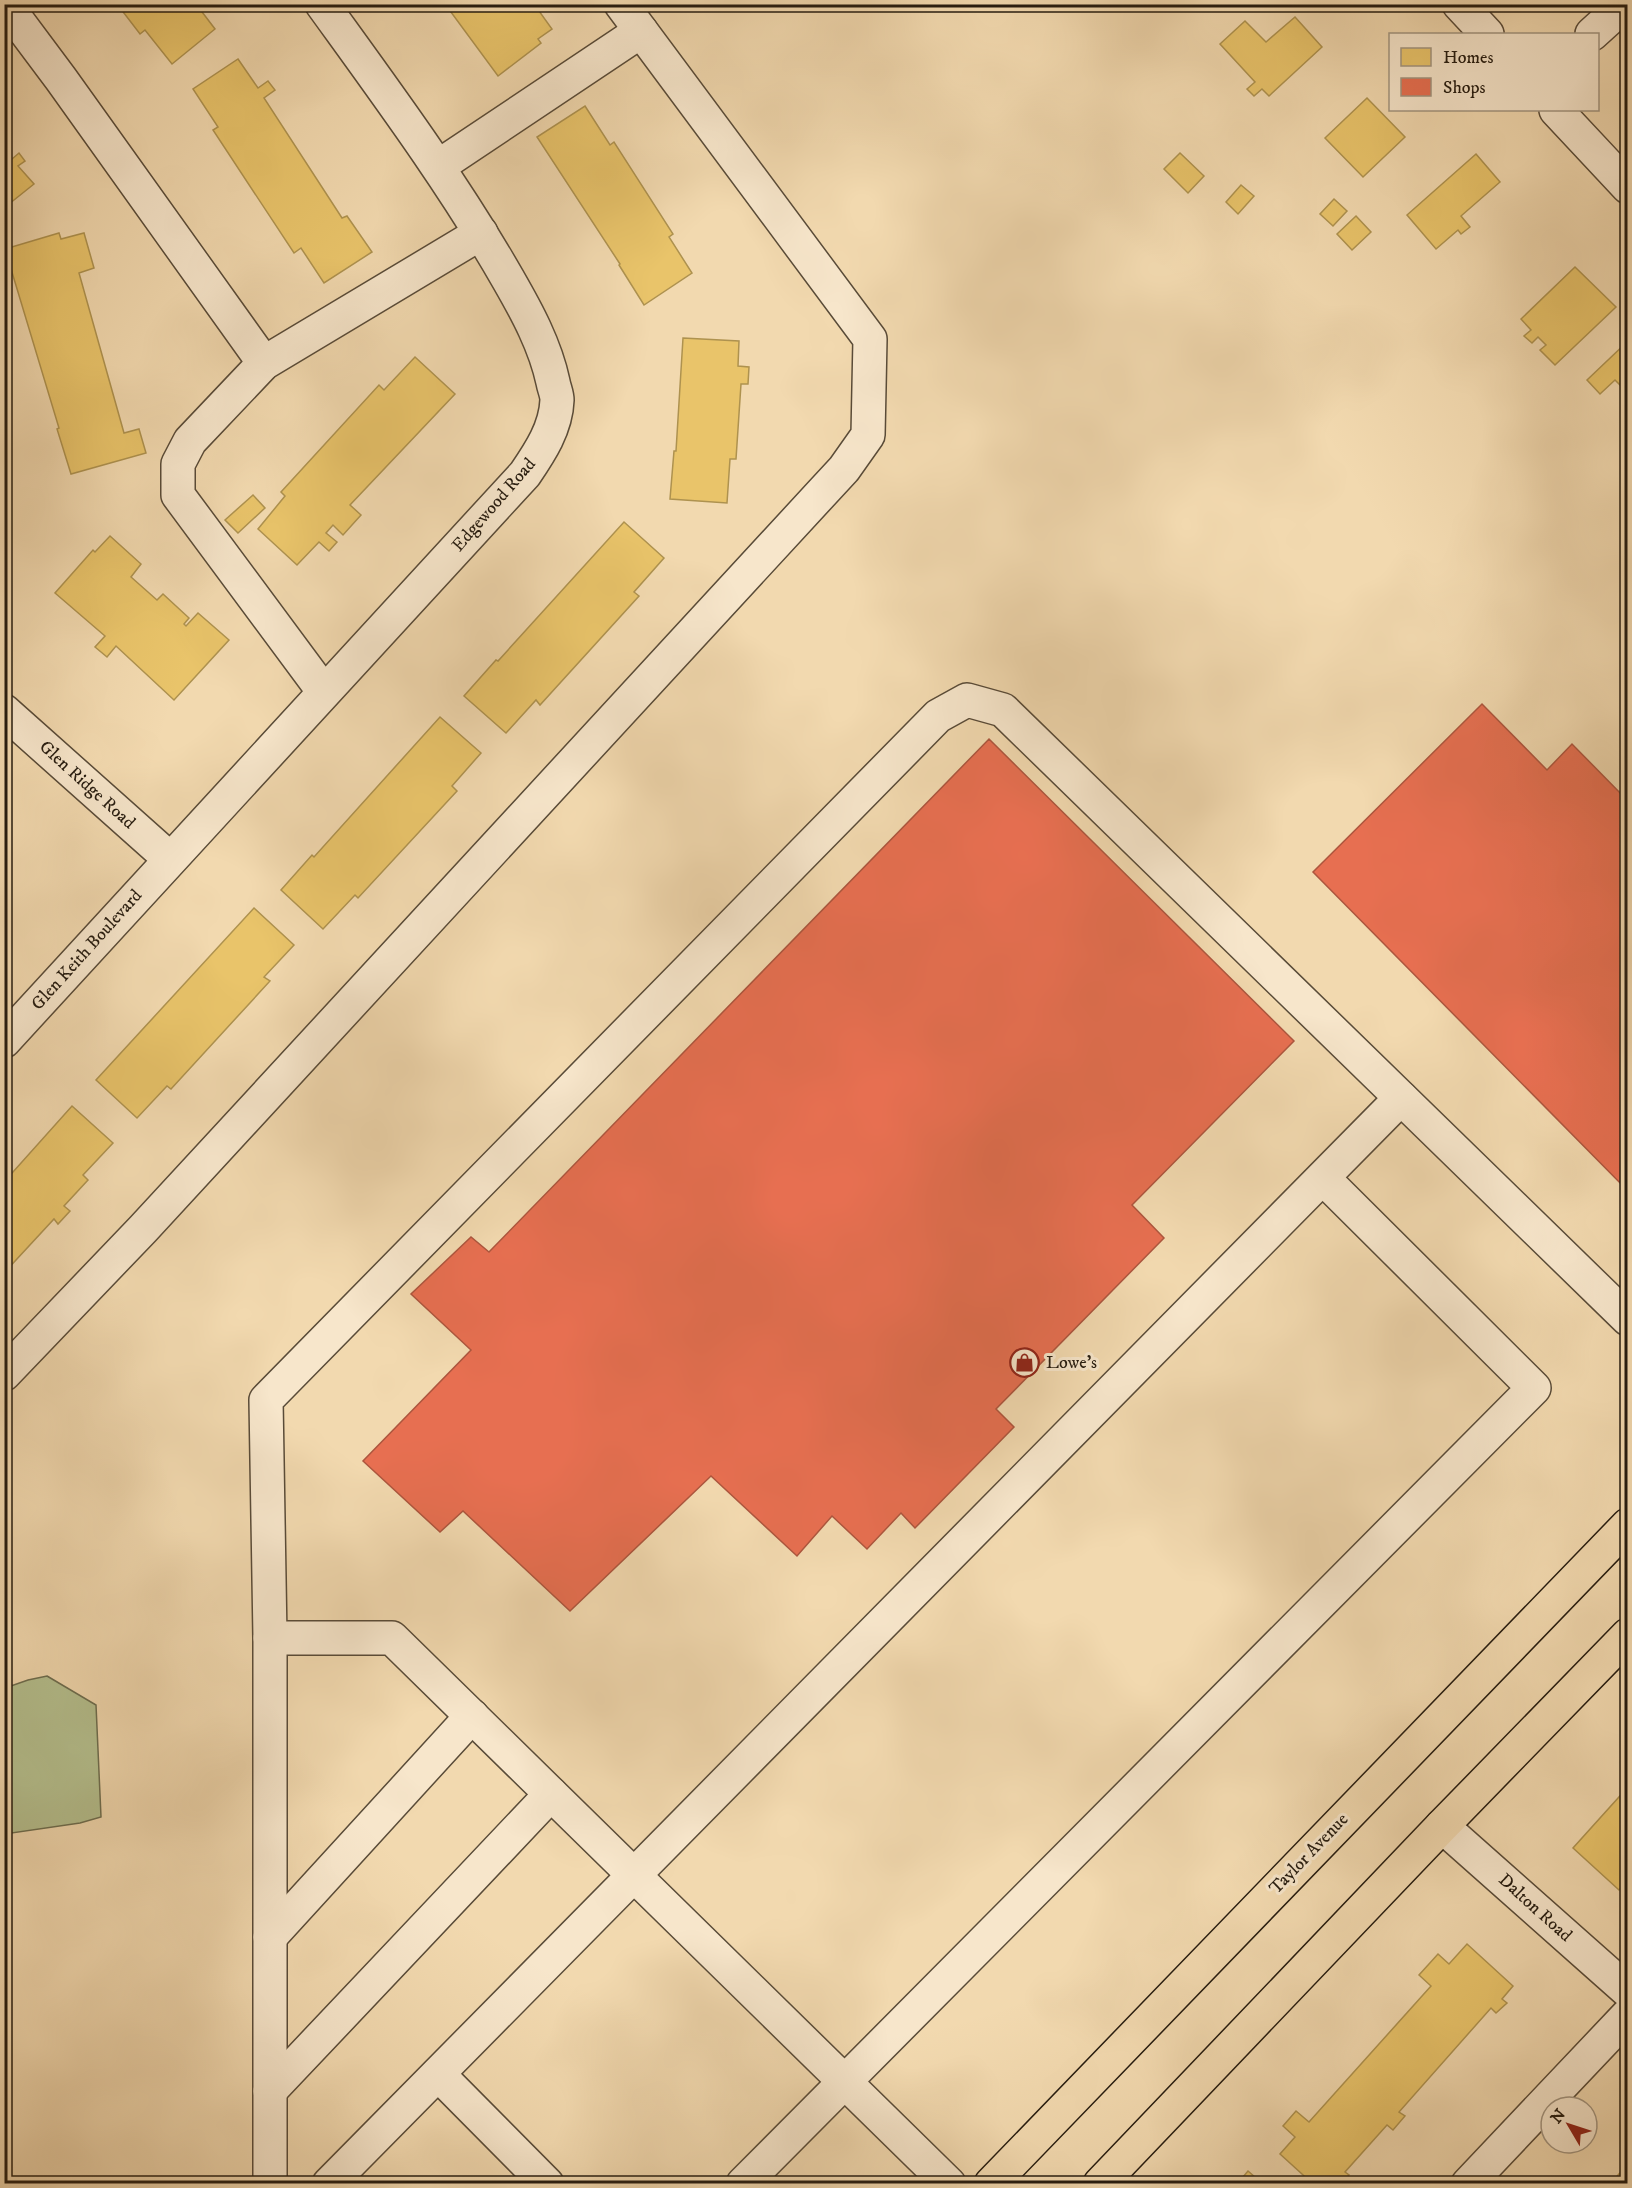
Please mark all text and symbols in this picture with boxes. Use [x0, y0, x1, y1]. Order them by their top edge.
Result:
legend [1389, 33, 1599, 111]
text: Homes [1443, 47, 1494, 69]
text: Shops [1443, 77, 1486, 99]
street label: Edgewood Road [447, 454, 541, 556]
street label: Glen Ridge Road [34, 736, 140, 834]
street label: Glen Keith Boulevard [27, 885, 147, 1015]
shop icon: Lowe's [1009, 1347, 1041, 1379]
place label: Lowe's [1046, 1352, 1097, 1374]
street label: Taylor Avenue [1265, 1809, 1353, 1899]
street label: Dalton Road [1494, 1869, 1576, 1947]
north arrow [1539, 2095, 1599, 2155]
text: N [1546, 2105, 1570, 2128]

